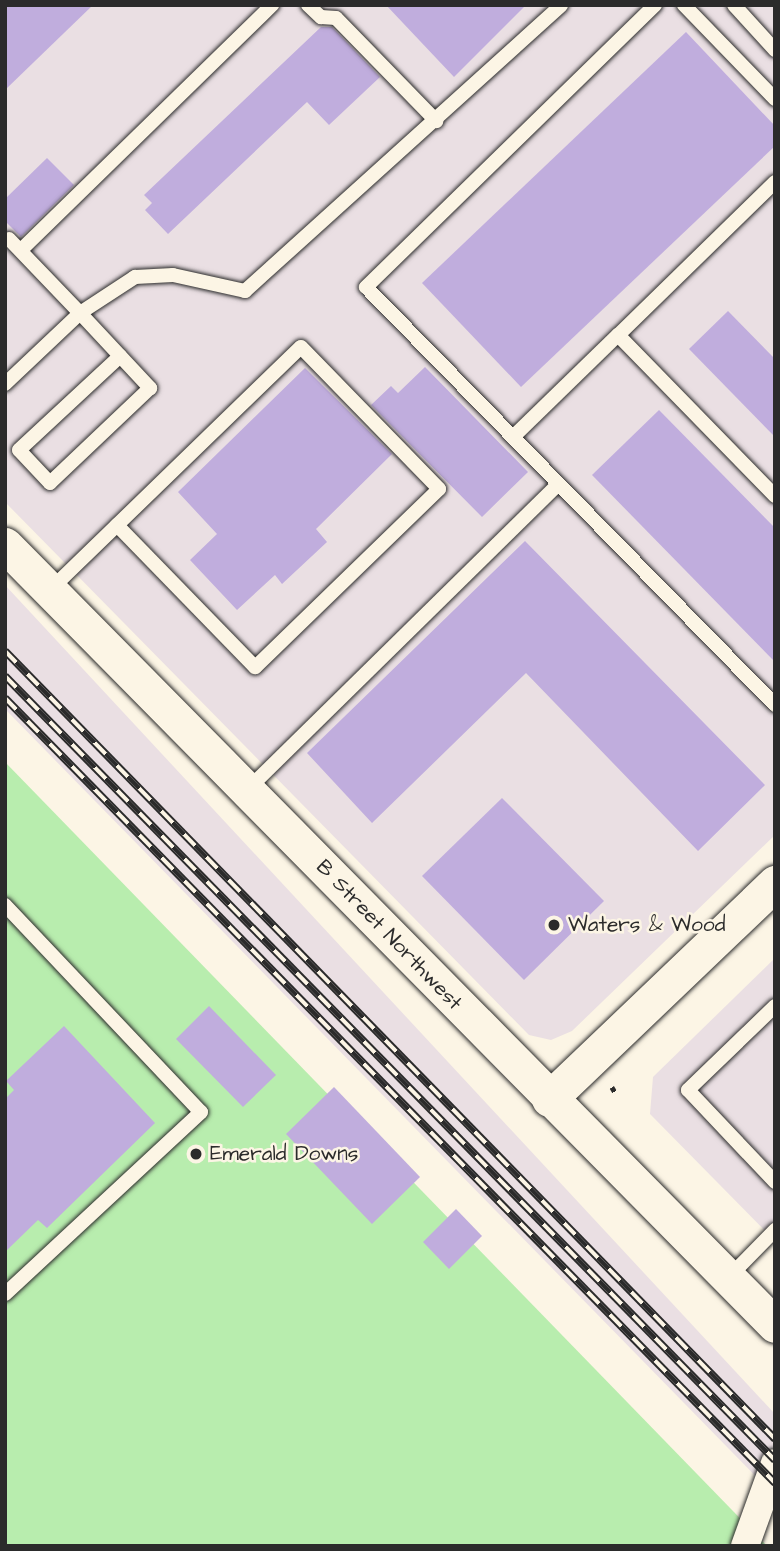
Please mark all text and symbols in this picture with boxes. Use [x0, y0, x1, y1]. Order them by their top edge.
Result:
street label: B Street Northwest [311, 855, 467, 1015]
place label: Waters & Wood [568, 912, 725, 938]
marker: Waters & Wood [546, 917, 562, 933]
place label: Emerald Downs [210, 1141, 358, 1167]
marker: Emerald Downs [188, 1146, 204, 1162]

